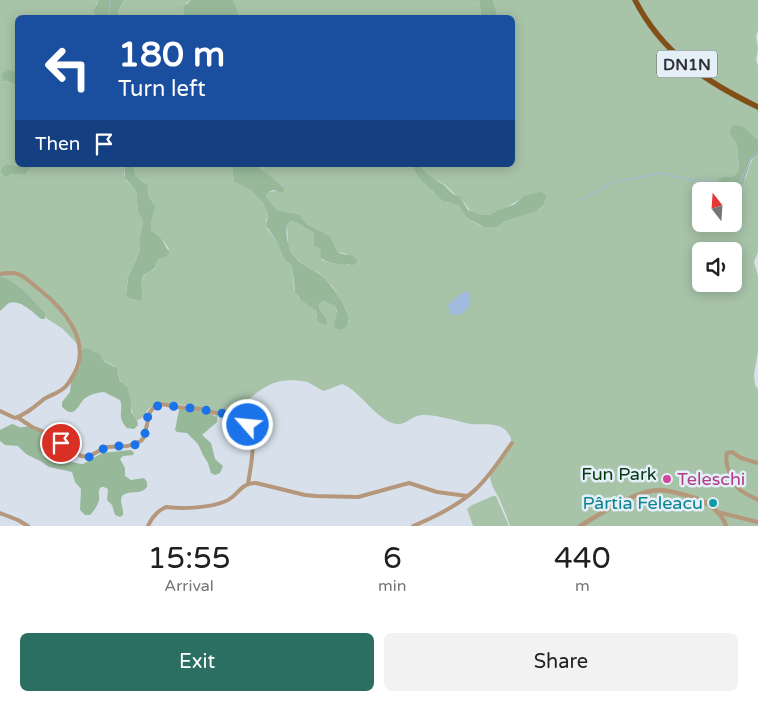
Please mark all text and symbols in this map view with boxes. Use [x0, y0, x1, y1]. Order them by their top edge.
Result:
text: 180 m [118, 34, 225, 76]
icon: left [35, 35, 100, 100]
road number: DN1N [657, 51, 717, 78]
text: Turn left [118, 76, 206, 102]
icon: arrive [90, 130, 118, 158]
text: Then [35, 133, 80, 155]
north arrow [692, 182, 742, 232]
map controls [692, 182, 742, 292]
button: sound [692, 242, 742, 292]
position arrow [221, 398, 273, 450]
pin [40, 422, 82, 464]
icon: arrive [47, 429, 75, 457]
park label: Fun Park [581, 463, 657, 485]
place label: Teleschi [677, 468, 745, 490]
marker: Teleschi [661, 473, 673, 485]
place label: Pârtia Feleacu [582, 492, 703, 514]
marker: Pârtia Feleacu [707, 497, 719, 509]
text: 15:55 [147, 540, 231, 577]
text: 6 [383, 540, 402, 577]
text: 440 [554, 540, 611, 577]
text: Arrival [164, 576, 214, 596]
text: min [378, 576, 407, 596]
text: m [575, 576, 590, 596]
button: Exit [20, 633, 374, 691]
button: Share [384, 633, 738, 691]

